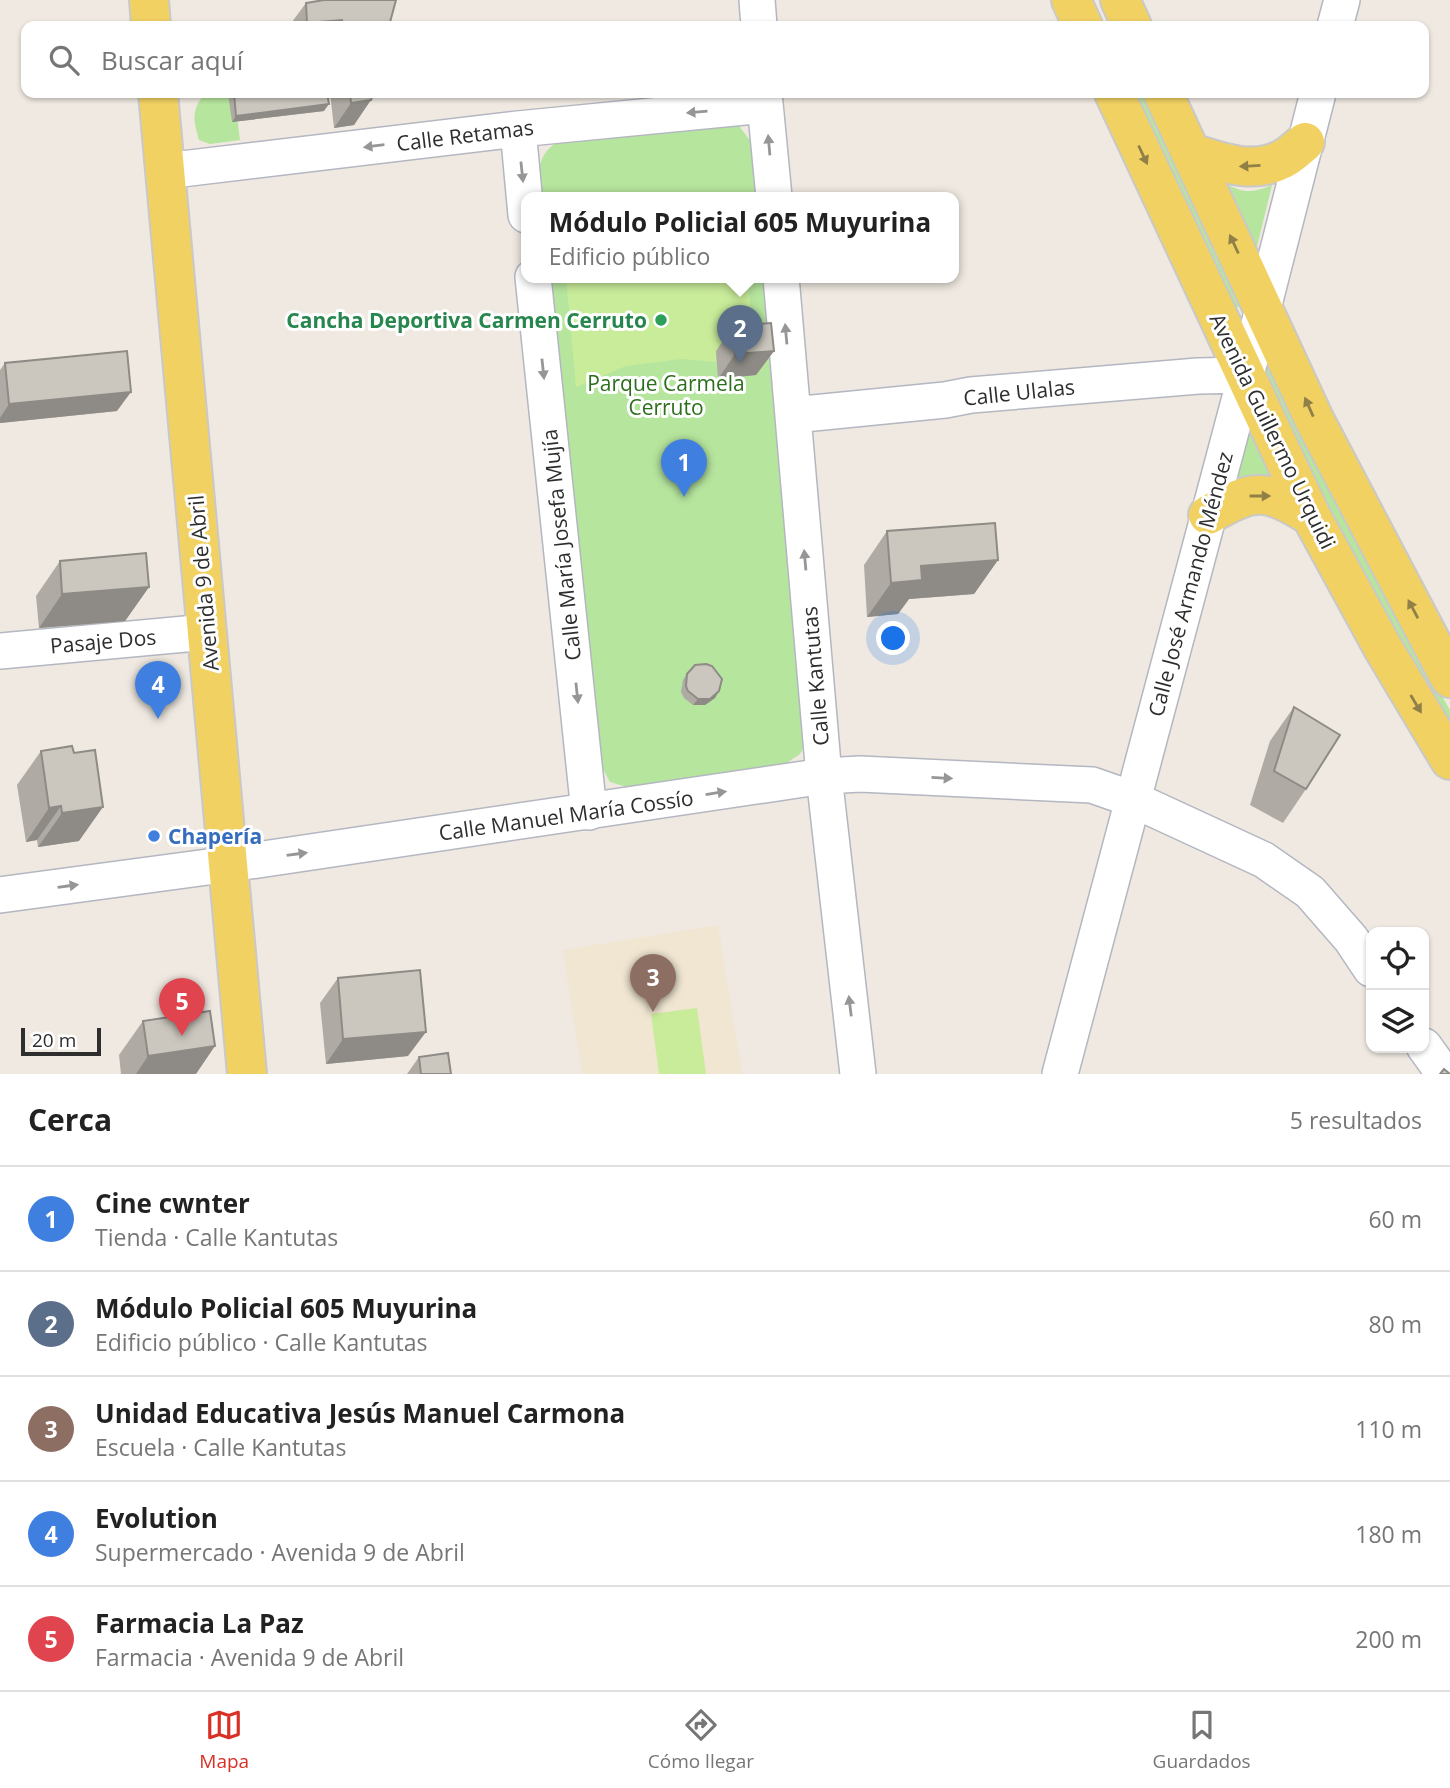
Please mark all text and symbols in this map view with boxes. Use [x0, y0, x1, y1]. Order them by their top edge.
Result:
search box [21, 21, 1429, 98]
icon: search [45, 41, 83, 79]
text: Buscar aquí [101, 42, 243, 78]
one-way arrow [686, 107, 708, 118]
street label: Calle Retamas [395, 113, 535, 157]
one-way arrow [763, 134, 774, 156]
one-way arrow [363, 140, 385, 151]
one-way arrow [1138, 144, 1149, 165]
one-way arrow [1239, 160, 1261, 171]
one-way arrow [517, 161, 528, 183]
popup [521, 192, 959, 283]
text: Módulo Policial 605 Muyurina [549, 204, 931, 240]
one-way arrow [1228, 234, 1240, 254]
text: Edificio público [549, 240, 710, 272]
pin: 2 [717, 305, 763, 363]
place label: Cancha Deportiva Carmen Cerruto [286, 306, 647, 334]
street label: Avenida Guillermo Urquidi [1204, 309, 1342, 553]
marker: Cancha Deportiva Carmen Cerruto [653, 312, 669, 328]
one-way arrow [780, 323, 791, 345]
one-way arrow [537, 359, 548, 381]
park label: Parque Carmela Cerruto [587, 369, 745, 421]
street label: Calle Ulalas [962, 372, 1076, 412]
one-way arrow [1303, 397, 1315, 417]
street label: Calle María Josefa Mujía [535, 428, 587, 662]
pin: 1 [661, 439, 707, 497]
street label: Calle José Armando Méndez [1141, 448, 1239, 720]
one-way arrow [1249, 490, 1271, 502]
street label: Avenida 9 de Abril [181, 494, 225, 672]
one-way arrow [800, 549, 811, 571]
one-way arrow [1407, 599, 1419, 619]
street label: Calle Kantutas [795, 605, 835, 747]
your location [876, 621, 910, 655]
street label: Pasaje Dos [49, 622, 157, 660]
pin: 4 [135, 661, 181, 719]
one-way arrow [571, 682, 582, 704]
one-way arrow [1410, 695, 1422, 714]
one-way arrow [932, 773, 954, 784]
street label: Calle Manuel María Cossío [437, 783, 695, 847]
one-way arrow [705, 787, 727, 798]
place label: Chapería [168, 822, 262, 850]
marker: Chapería [146, 828, 162, 844]
one-way arrow [286, 849, 308, 860]
one-way arrow [57, 880, 79, 891]
map controls [1366, 927, 1429, 1053]
button: locate [1366, 927, 1429, 990]
pin: 3 [630, 954, 676, 1012]
pin: 5 [159, 978, 205, 1036]
button: layers [1366, 990, 1429, 1053]
one-way arrow [845, 995, 856, 1017]
scale bar [21, 1025, 102, 1057]
text: 20 m [32, 1027, 76, 1053]
text: Cerca [28, 1099, 112, 1140]
text: 5 resultados [1290, 1104, 1422, 1136]
text: Cine cwnter [95, 1185, 250, 1221]
text: 1 [44, 1203, 58, 1235]
text: 60 m [1368, 1203, 1422, 1235]
text: Tienda · Calle Kantutas [95, 1221, 338, 1253]
text: Módulo Policial 605 Muyurina [95, 1290, 477, 1326]
text: 2 [44, 1308, 58, 1340]
text: 80 m [1368, 1308, 1422, 1340]
text: Edificio público · Calle Kantutas [95, 1326, 428, 1358]
text: Unidad Educativa Jesús Manuel Carmona [95, 1395, 625, 1431]
text: 3 [44, 1413, 58, 1445]
text: 110 m [1355, 1413, 1422, 1445]
text: Escuela · Calle Kantutas [95, 1431, 346, 1463]
text: Evolution [95, 1500, 218, 1536]
text: 4 [44, 1518, 58, 1550]
text: 180 m [1355, 1518, 1422, 1550]
text: Supermercado · Avenida 9 de Abril [95, 1536, 465, 1568]
text: Farmacia La Paz [95, 1605, 304, 1641]
text: 5 [44, 1623, 58, 1655]
text: 200 m [1355, 1623, 1422, 1655]
text: Farmacia · Avenida 9 de Abril [95, 1641, 404, 1673]
tab: Mapa [199, 1706, 249, 1774]
tab: Cómo llegar [648, 1706, 754, 1774]
tab: Guardados [1153, 1706, 1251, 1774]

